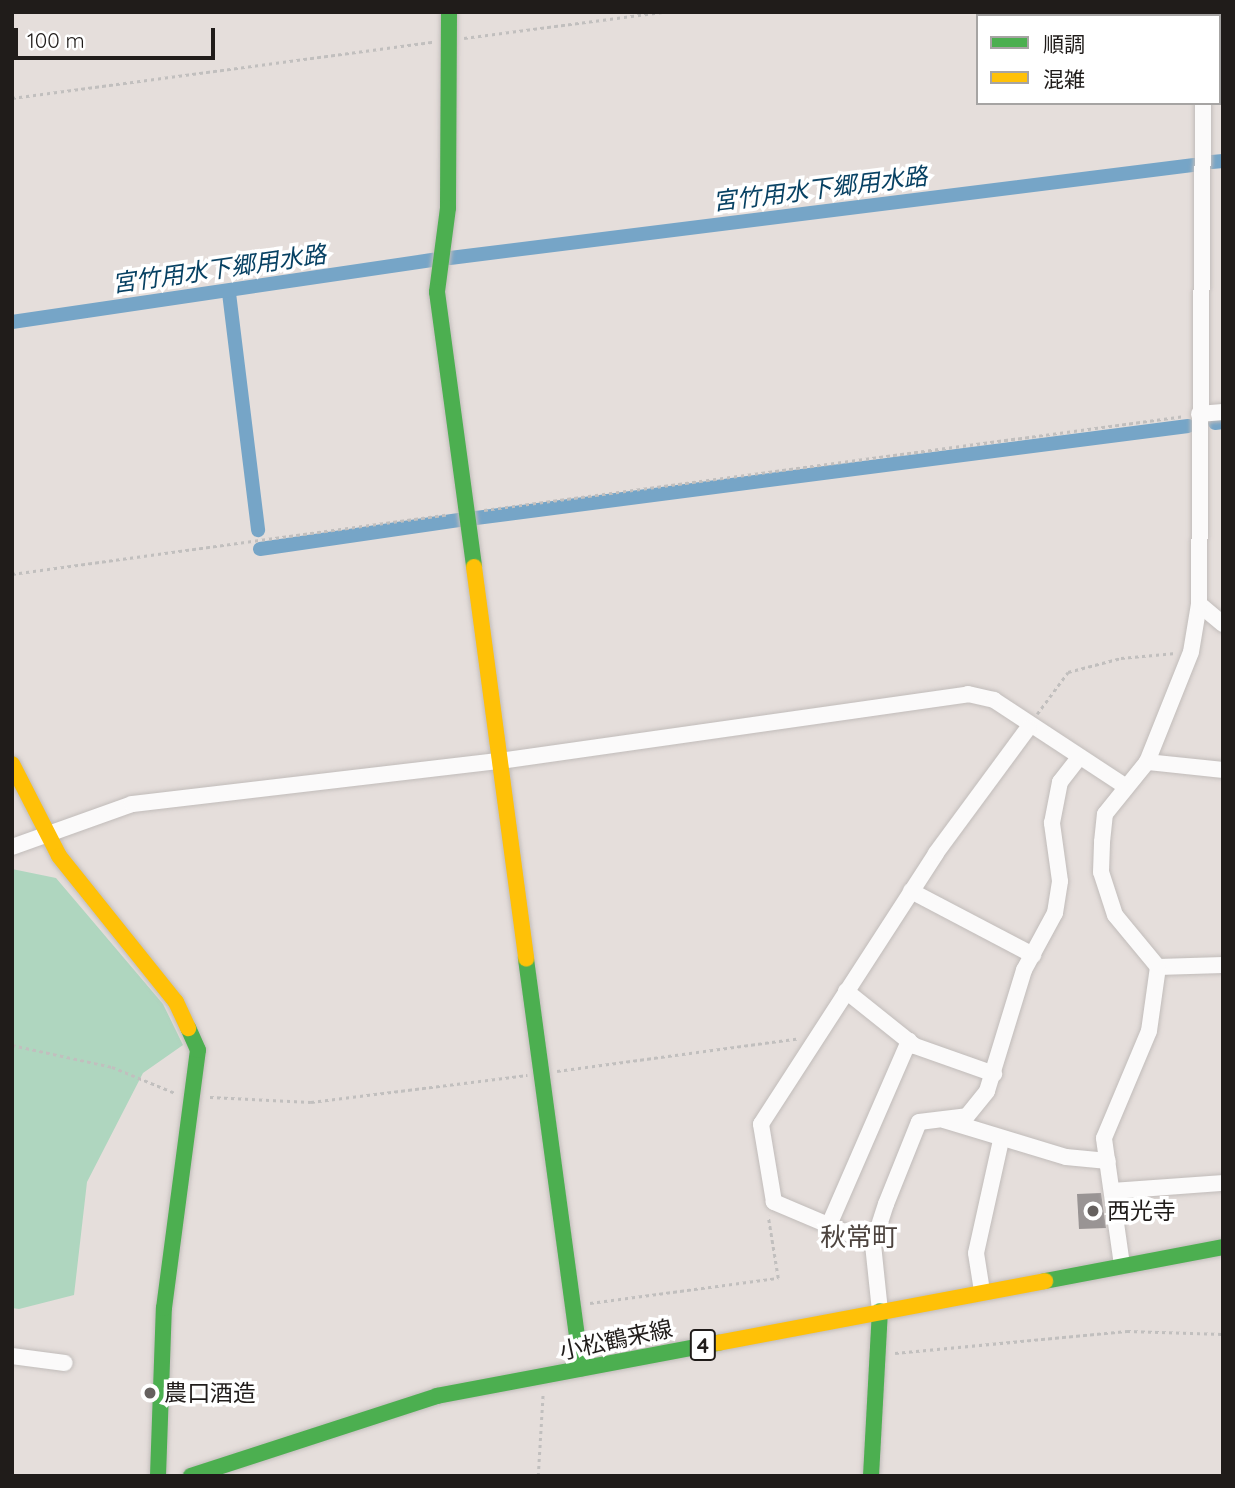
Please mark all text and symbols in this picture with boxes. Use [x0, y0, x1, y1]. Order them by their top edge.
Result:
scale bar [18, 14, 219, 58]
legend [976, 14, 1221, 105]
text: 100 m [27, 27, 85, 53]
text: 順調 [1043, 31, 1085, 57]
text: 混雑 [1043, 66, 1085, 92]
water label: 宮竹用水下郷用水路 [711, 162, 929, 216]
water label: 宮竹用水下郷用水路 [110, 240, 328, 298]
place label: 西光寺 [1107, 1197, 1176, 1225]
marker: 西光寺 [1085, 1203, 1101, 1219]
district label: 秋常町 [820, 1221, 898, 1253]
street label: 小松鶴来線 [557, 1315, 675, 1365]
road number: 4 [689, 1328, 717, 1362]
place label: 農口酒造 [164, 1379, 256, 1407]
marker: 農口酒造 [142, 1385, 158, 1401]

